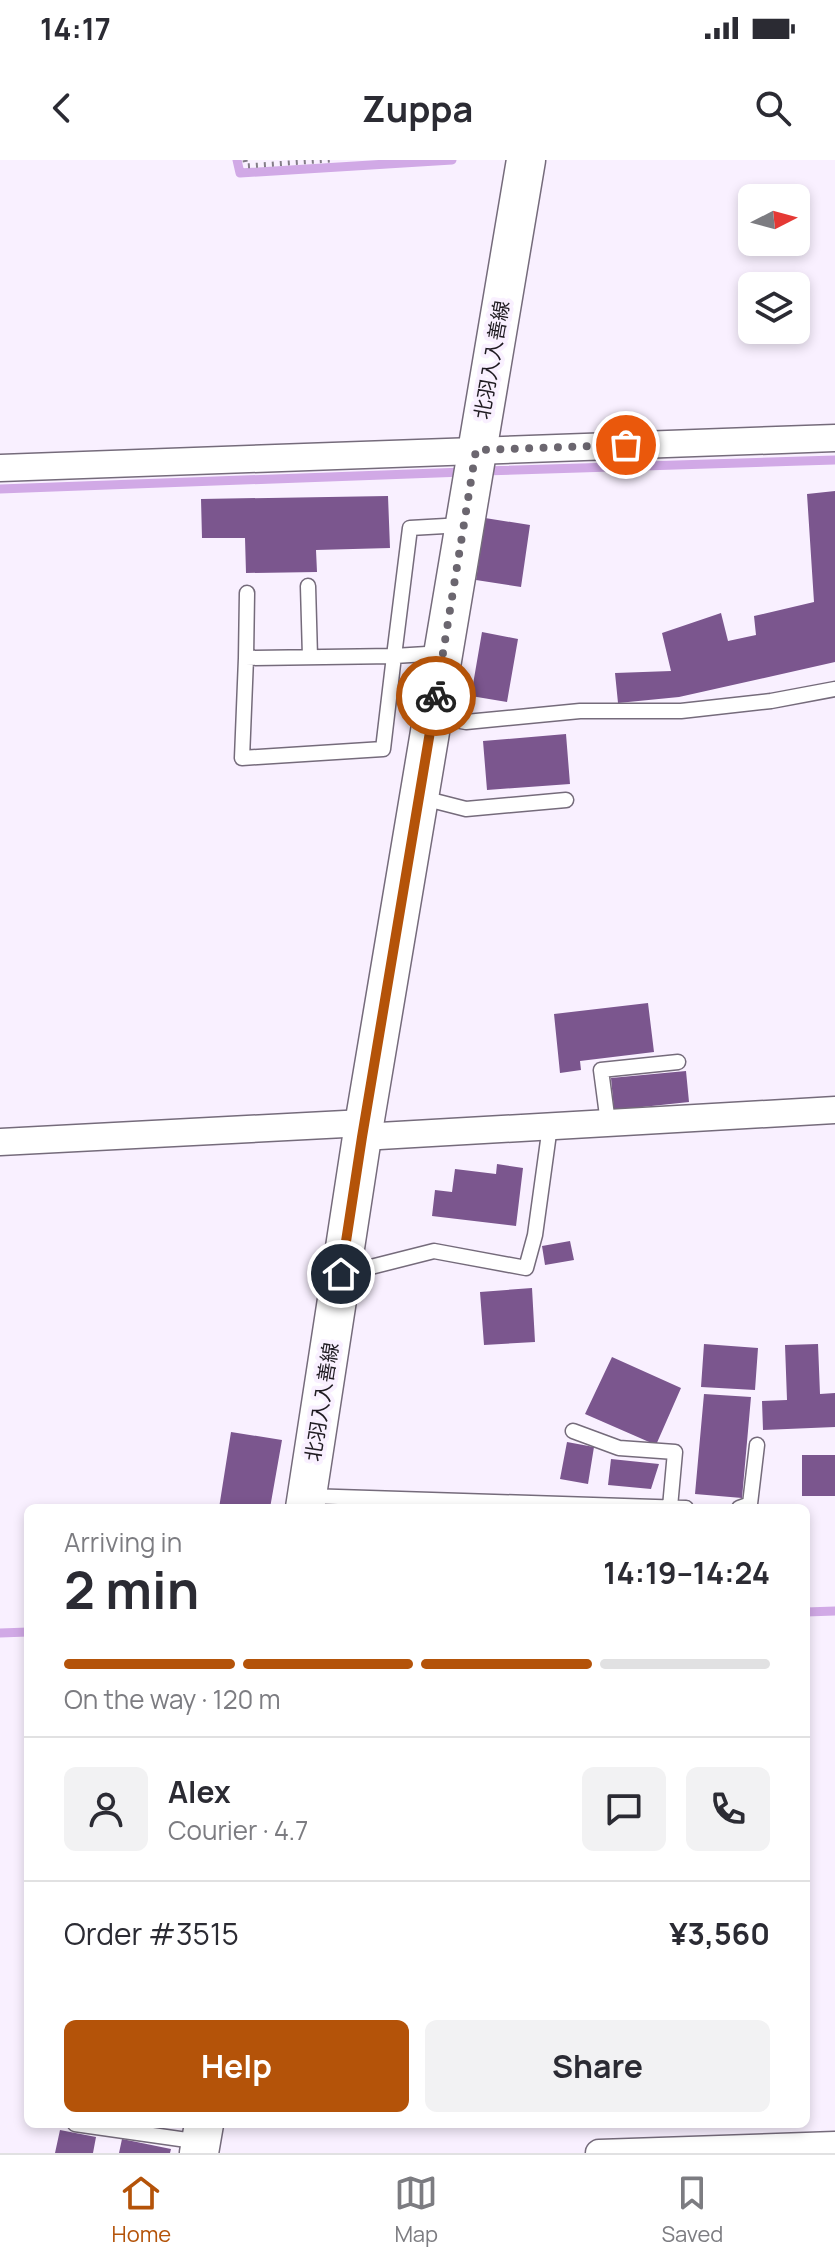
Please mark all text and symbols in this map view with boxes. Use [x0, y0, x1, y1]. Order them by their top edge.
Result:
text: 14:17 [40, 8, 111, 49]
text: Zuppa [362, 84, 473, 133]
icon: back [40, 86, 84, 130]
icon: search [751, 86, 795, 130]
north arrow [738, 184, 810, 256]
map controls [738, 184, 810, 344]
button: layers [738, 272, 810, 344]
street label: 北羽入入善線 [468, 298, 515, 421]
pin [592, 411, 660, 479]
icon: bag [604, 423, 648, 467]
courier [396, 656, 476, 736]
icon: bike [414, 674, 458, 718]
pin [307, 1240, 375, 1308]
icon: home [319, 1252, 363, 1296]
street label: 北羽入入善線 [299, 1341, 344, 1463]
text: Arriving in [64, 1524, 182, 1560]
text: 14:19–14:24 [603, 1552, 770, 1593]
text: 2 min [64, 1554, 199, 1625]
text: On the way · 120 m [64, 1681, 281, 1717]
button: person [64, 1767, 148, 1851]
button: chat [582, 1767, 666, 1851]
button: phone [686, 1767, 770, 1851]
text: Alex [168, 1771, 231, 1812]
text: Courier · 4.7 [168, 1812, 308, 1848]
text: Order #3515 [64, 1913, 239, 1954]
text: ¥3,560 [669, 1913, 770, 1954]
button: Help [64, 2020, 409, 2112]
button: Share [425, 2020, 770, 2112]
tab: Home [112, 2171, 171, 2249]
tab: Map [394, 2171, 438, 2249]
tab: Saved [661, 2171, 723, 2249]

